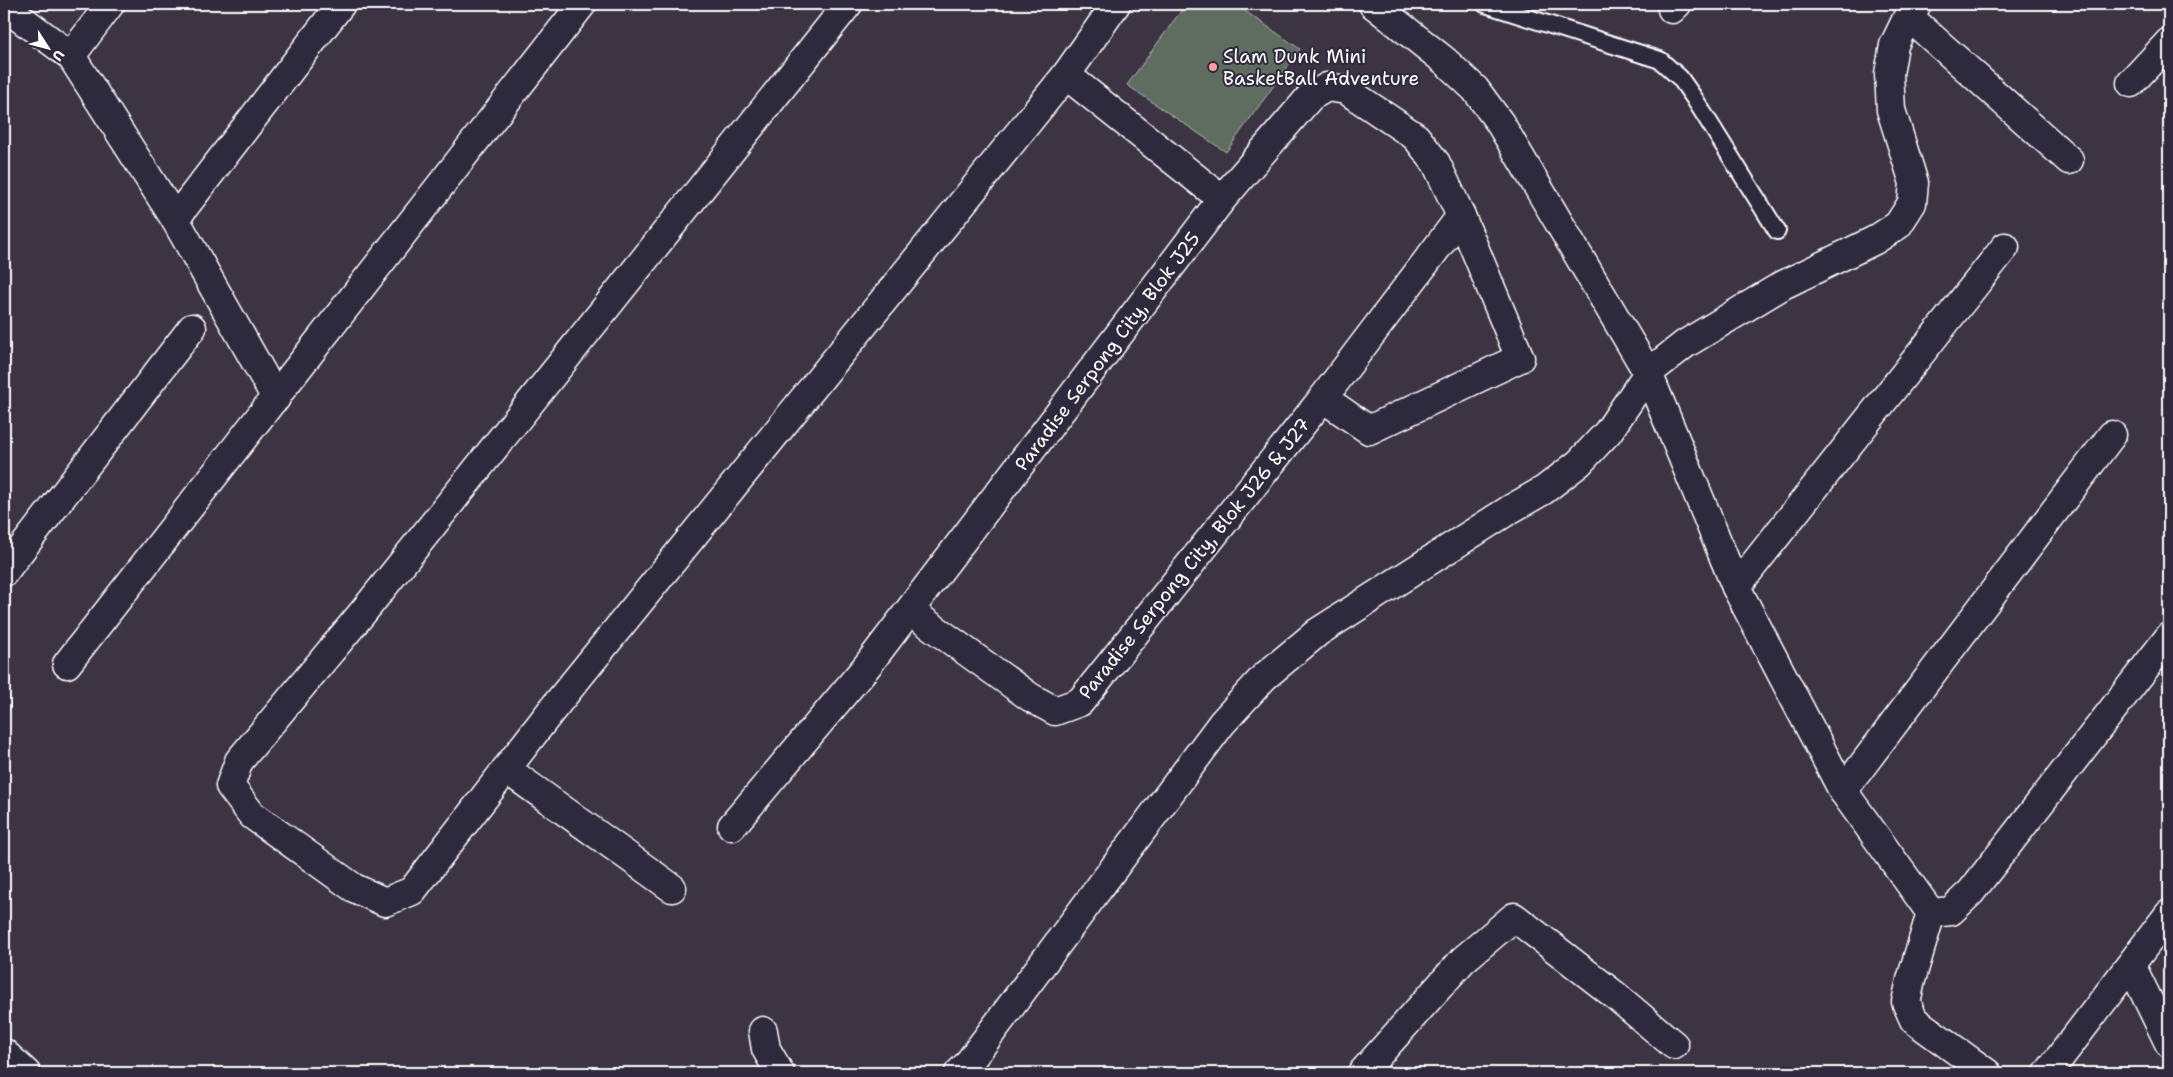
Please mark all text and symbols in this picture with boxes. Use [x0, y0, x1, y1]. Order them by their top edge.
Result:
north arrow [22, 22, 72, 72]
place label: Slam Dunk Mini BasketBall Adventure [1223, 44, 1419, 91]
text: U [48, 46, 69, 65]
marker: Slam Dunk Mini BasketBall Adventure [1207, 61, 1219, 73]
street label: Paradise Serpong City, Blok J25 [1009, 227, 1206, 476]
street label: Paradise Serpong City, Blok J26 & J27 [1073, 412, 1316, 704]

